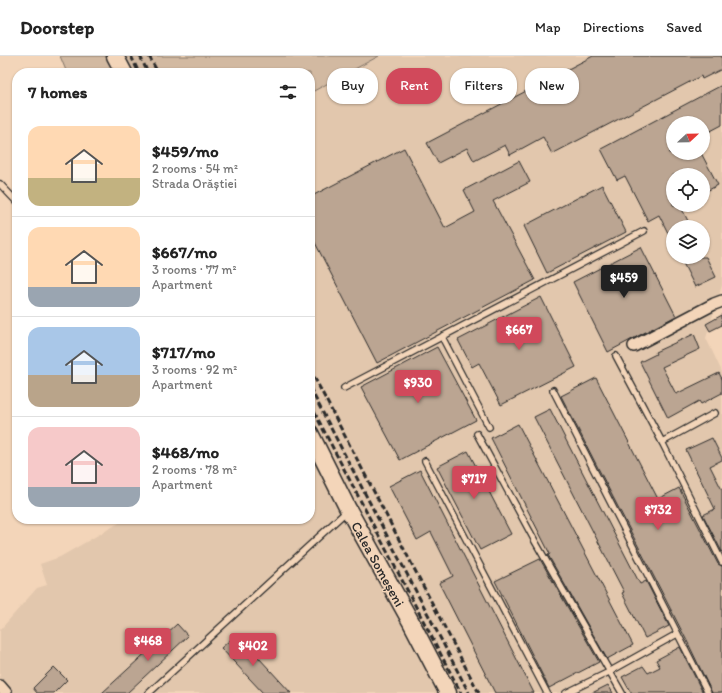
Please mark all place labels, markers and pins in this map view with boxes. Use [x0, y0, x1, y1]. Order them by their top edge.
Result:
pin: $459 [600, 265, 648, 299]
pin: $667 [495, 317, 543, 351]
pin: $930 [394, 370, 442, 404]
pin: $717 [450, 466, 498, 500]
pin: $732 [634, 497, 682, 531]
pin: $468 [124, 628, 172, 662]
pin: $402 [229, 633, 277, 667]

